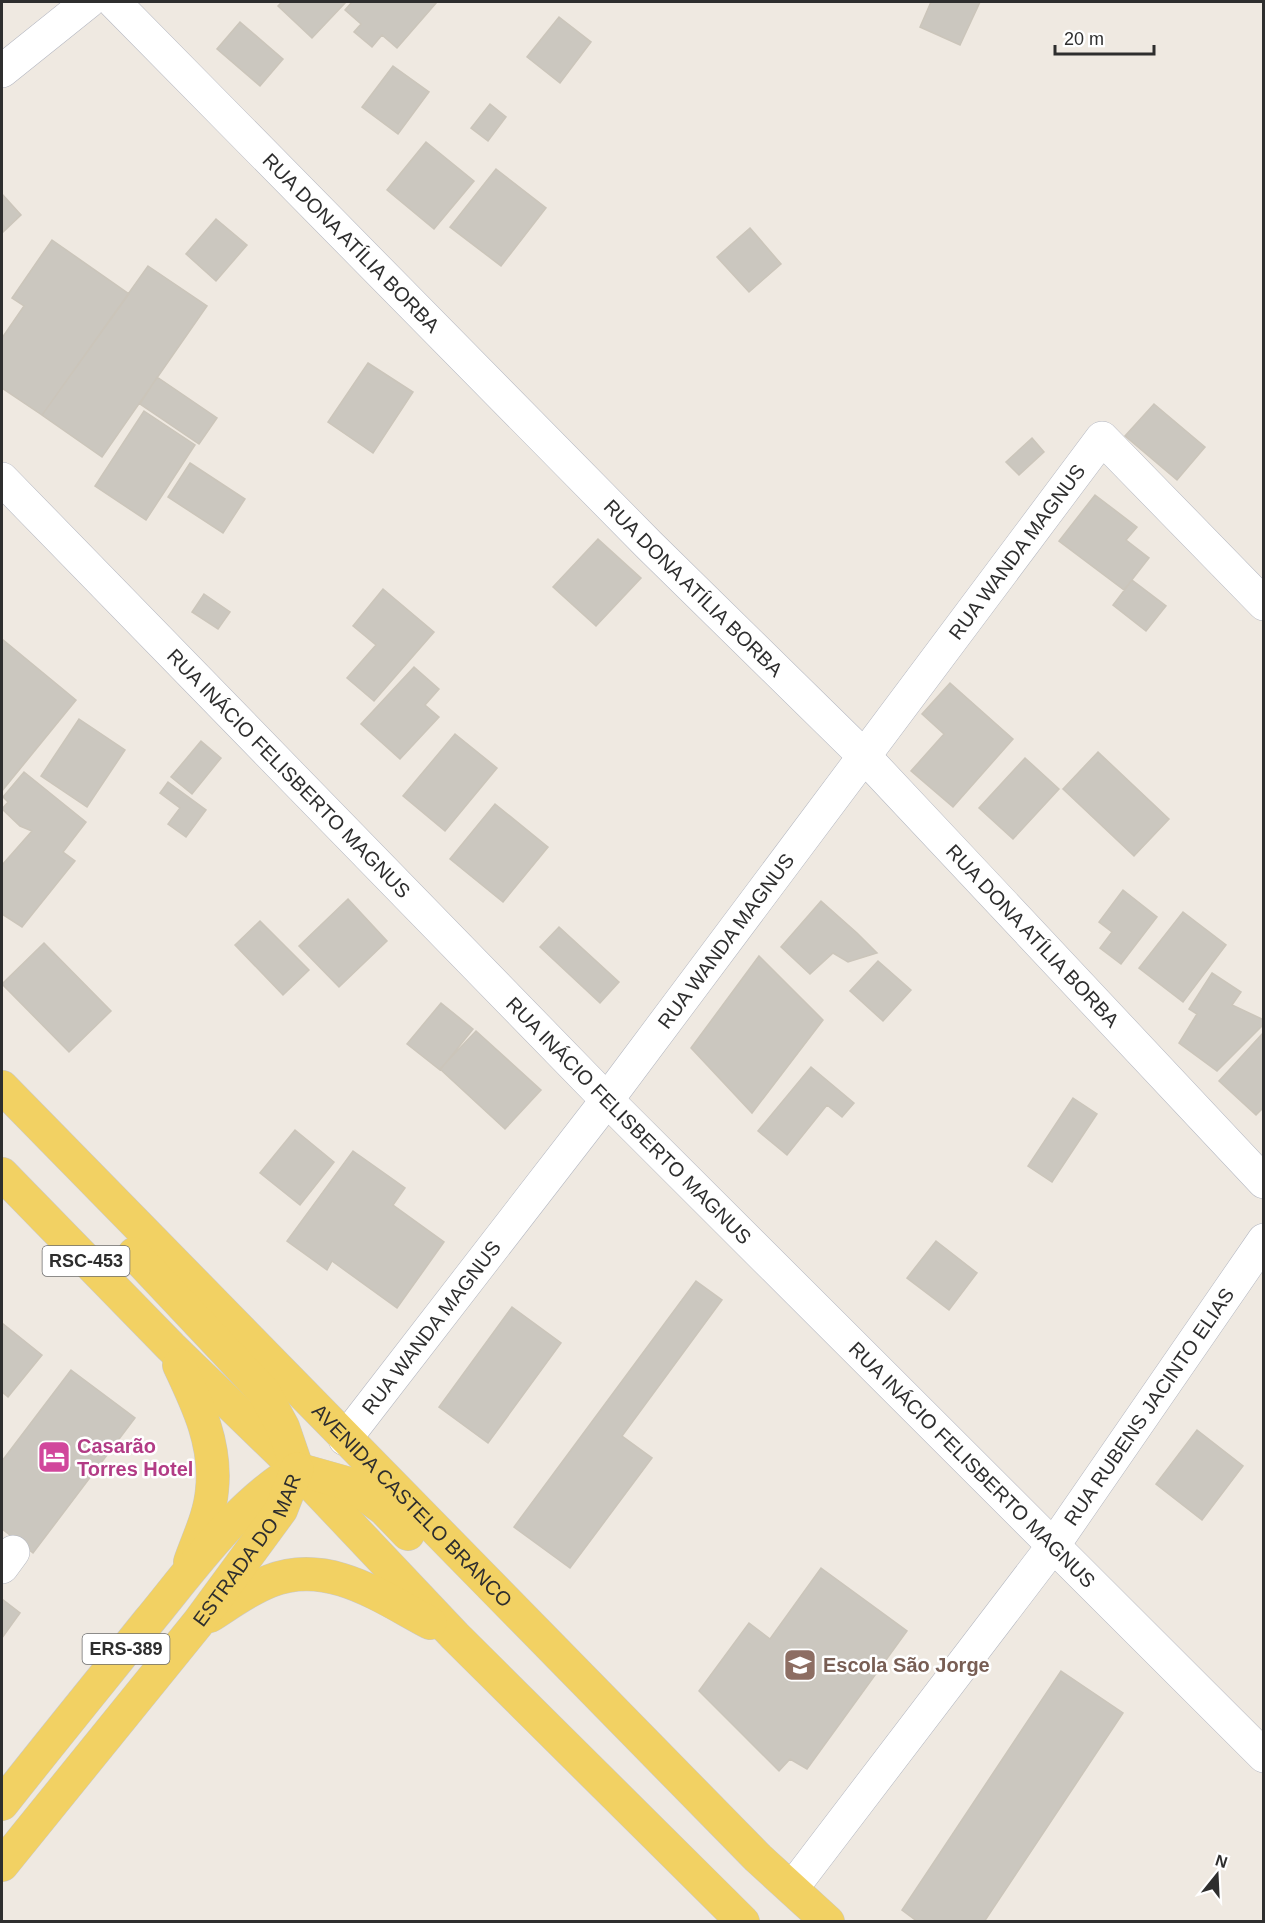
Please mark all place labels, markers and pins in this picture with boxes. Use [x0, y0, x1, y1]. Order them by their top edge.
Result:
place label: Casarão Torres Hotel [77, 1435, 193, 1480]
hotel icon: Casarão Torres Hotel [36, 1439, 72, 1475]
school or university icon: Escola São Jorge [782, 1647, 818, 1683]
place label: Escola São Jorge [823, 1654, 990, 1676]

